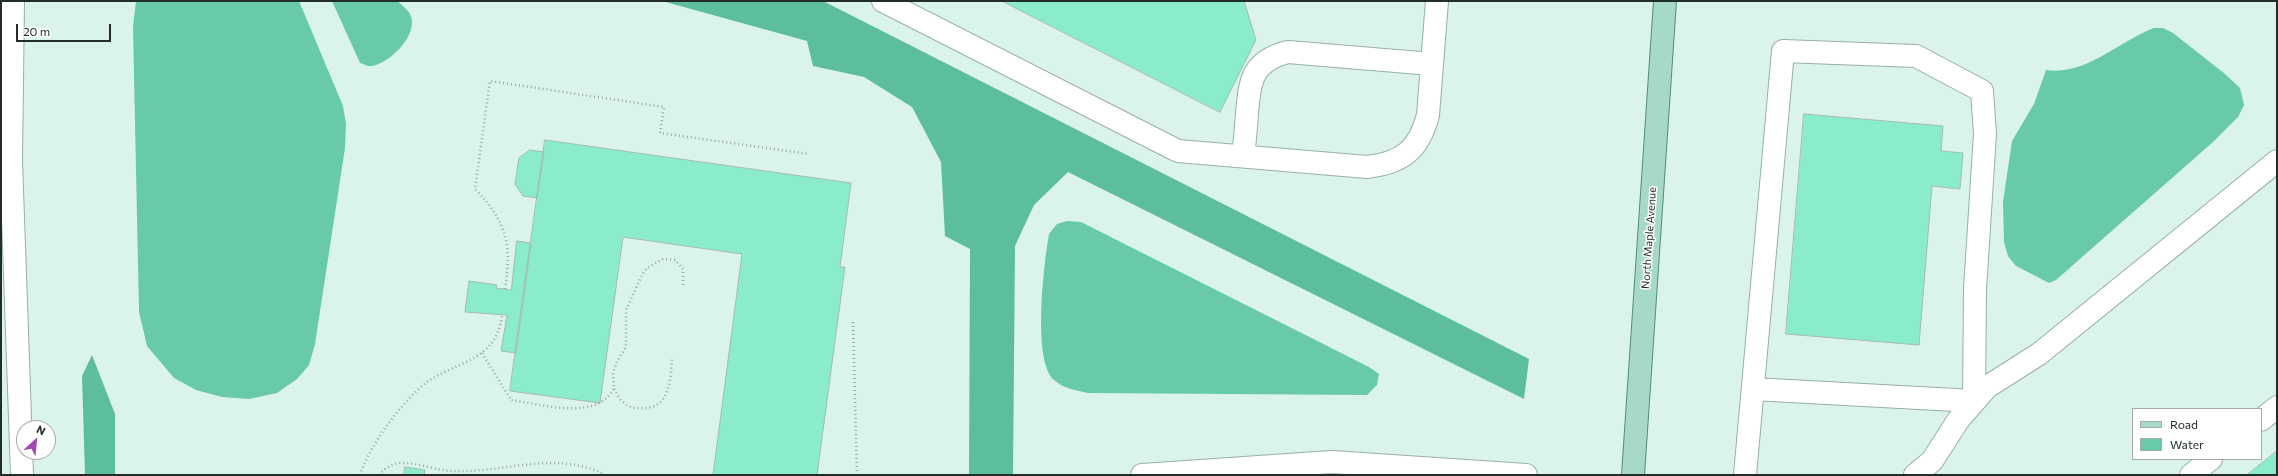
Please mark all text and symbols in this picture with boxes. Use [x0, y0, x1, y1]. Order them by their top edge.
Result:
scale bar [18, 16, 113, 42]
text: 20 m [23, 24, 50, 38]
street label: North Maple Avenue [1639, 187, 1659, 289]
legend [2132, 408, 2262, 460]
text: Road [2170, 417, 2198, 431]
north arrow [16, 420, 56, 460]
text: N [35, 422, 48, 437]
text: Water [2170, 437, 2204, 451]

